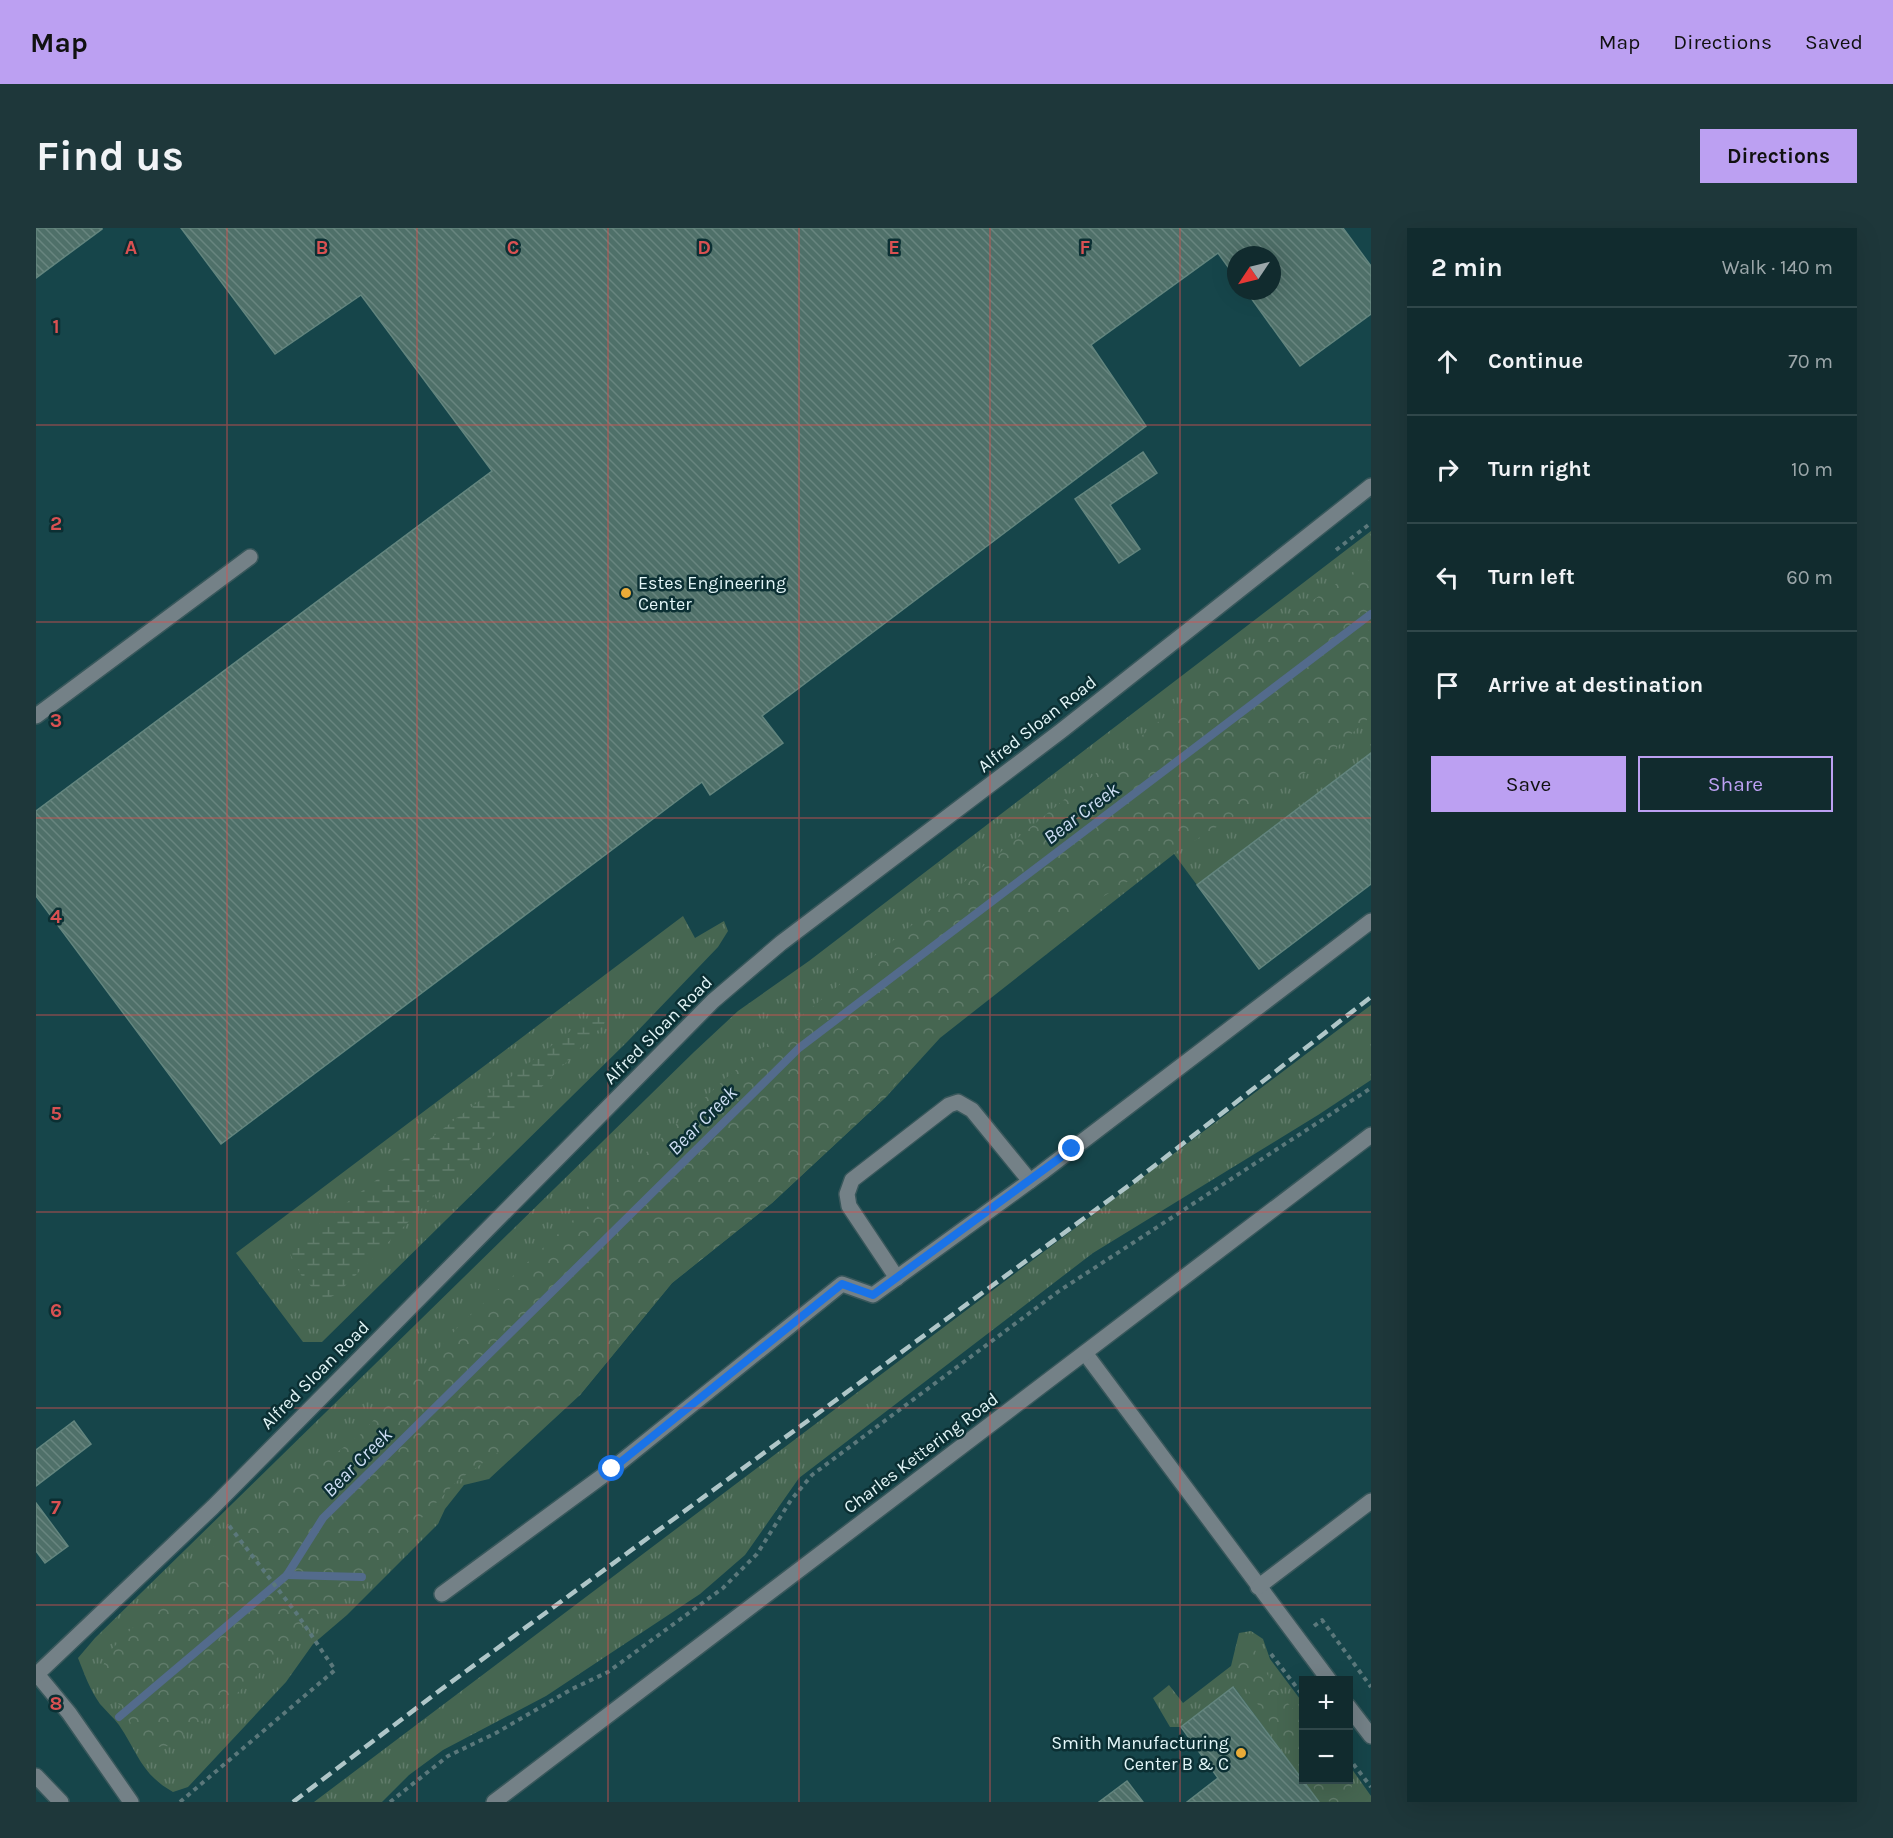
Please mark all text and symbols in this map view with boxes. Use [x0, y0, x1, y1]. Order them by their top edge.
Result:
text: Map [30, 26, 88, 59]
text: Map [1599, 30, 1640, 54]
text: Directions [1673, 30, 1772, 54]
text: Saved [1805, 30, 1863, 54]
button: Directions [1700, 129, 1857, 183]
text: Find us [36, 131, 184, 181]
text: A [125, 236, 138, 259]
text: B [316, 236, 328, 259]
text: C [507, 236, 519, 259]
text: D [697, 236, 711, 259]
text: E [888, 236, 900, 259]
text: F [1080, 236, 1091, 259]
north arrow [1227, 246, 1281, 300]
text: 2 min [1431, 252, 1503, 283]
text: Walk · 140 m [1722, 256, 1833, 279]
text: 1 [52, 315, 60, 338]
icon: ahead [1431, 345, 1464, 378]
text: Continue [1488, 348, 1583, 374]
text: 70 m [1788, 350, 1833, 373]
icon: right [1431, 453, 1464, 486]
text: Turn right [1488, 456, 1591, 482]
text: 10 m [1791, 458, 1833, 481]
text: 2 [50, 512, 62, 535]
icon: left [1431, 561, 1464, 594]
text: Turn left [1488, 564, 1575, 590]
text: 60 m [1786, 566, 1833, 589]
place label: Estes Engineering Center [638, 572, 786, 615]
marker: Estes Engineering Center [619, 586, 633, 600]
icon: arrive [1431, 669, 1464, 702]
street label: Alfred Sloan Road [973, 671, 1101, 777]
text: Arrive at destination [1488, 672, 1703, 698]
text: 3 [50, 709, 62, 732]
button: Save [1431, 756, 1626, 812]
button: Share [1638, 756, 1833, 812]
water label: Bear Creek [1039, 777, 1124, 849]
text: 4 [50, 905, 62, 928]
street label: Alfred Sloan Road [599, 971, 717, 1089]
water label: Bear Creek [663, 1080, 742, 1160]
text: 5 [50, 1102, 62, 1125]
route end [1058, 1135, 1084, 1161]
text: 6 [50, 1299, 62, 1322]
street label: Alfred Sloan Road [256, 1316, 374, 1434]
street label: Charles Kettering Road [839, 1388, 1003, 1518]
water label: Bear Creek [318, 1422, 397, 1502]
route start [598, 1455, 624, 1481]
text: 7 [51, 1496, 61, 1519]
map controls [1299, 1676, 1353, 1784]
button: + [1299, 1676, 1353, 1730]
text: 8 [50, 1692, 62, 1715]
button: − [1299, 1730, 1353, 1784]
place label: Smith Manufacturing Center B & C [1051, 1732, 1229, 1775]
marker: Smith Manufacturing Center B & C [1234, 1746, 1248, 1760]

